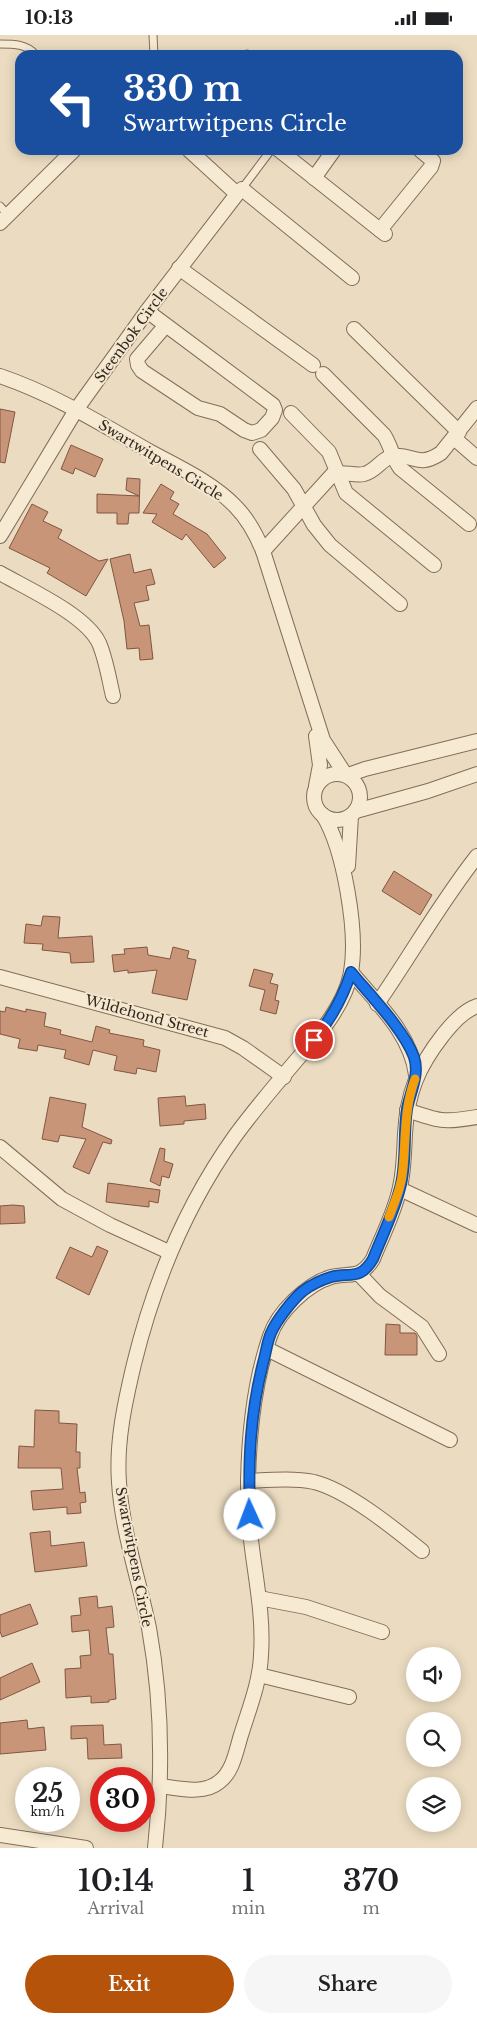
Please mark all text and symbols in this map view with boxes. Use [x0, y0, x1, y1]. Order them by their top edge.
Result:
text: 10:13 [25, 6, 73, 29]
text: 330 m [123, 67, 242, 110]
icon: left [40, 70, 105, 135]
text: Swartwitpens Circle [123, 110, 347, 137]
street label: Steenbok Circle [90, 284, 172, 386]
street label: Swartwitpens Circle [95, 416, 227, 504]
street label: Wildehond Street [82, 991, 211, 1041]
pin [293, 1019, 335, 1061]
icon: arrive [300, 1026, 328, 1054]
street label: Swartwitpens Circle [112, 1485, 156, 1629]
position arrow [223, 1488, 275, 1540]
map controls [406, 1647, 461, 1832]
button: sound [406, 1647, 461, 1702]
button: search [406, 1712, 461, 1767]
speed limit sign: 30 [90, 1767, 155, 1832]
button: layers [406, 1777, 461, 1832]
text: 25 [32, 1778, 63, 1809]
text: km/h [30, 1804, 65, 1819]
text: 10:14 [78, 1862, 154, 1899]
text: 1 [242, 1862, 255, 1899]
text: 370 [343, 1862, 399, 1899]
text: Arrival [87, 1898, 144, 1918]
text: min [232, 1898, 265, 1918]
text: m [363, 1898, 380, 1918]
button: Exit [25, 1955, 234, 2013]
button: Share [244, 1955, 452, 2013]

